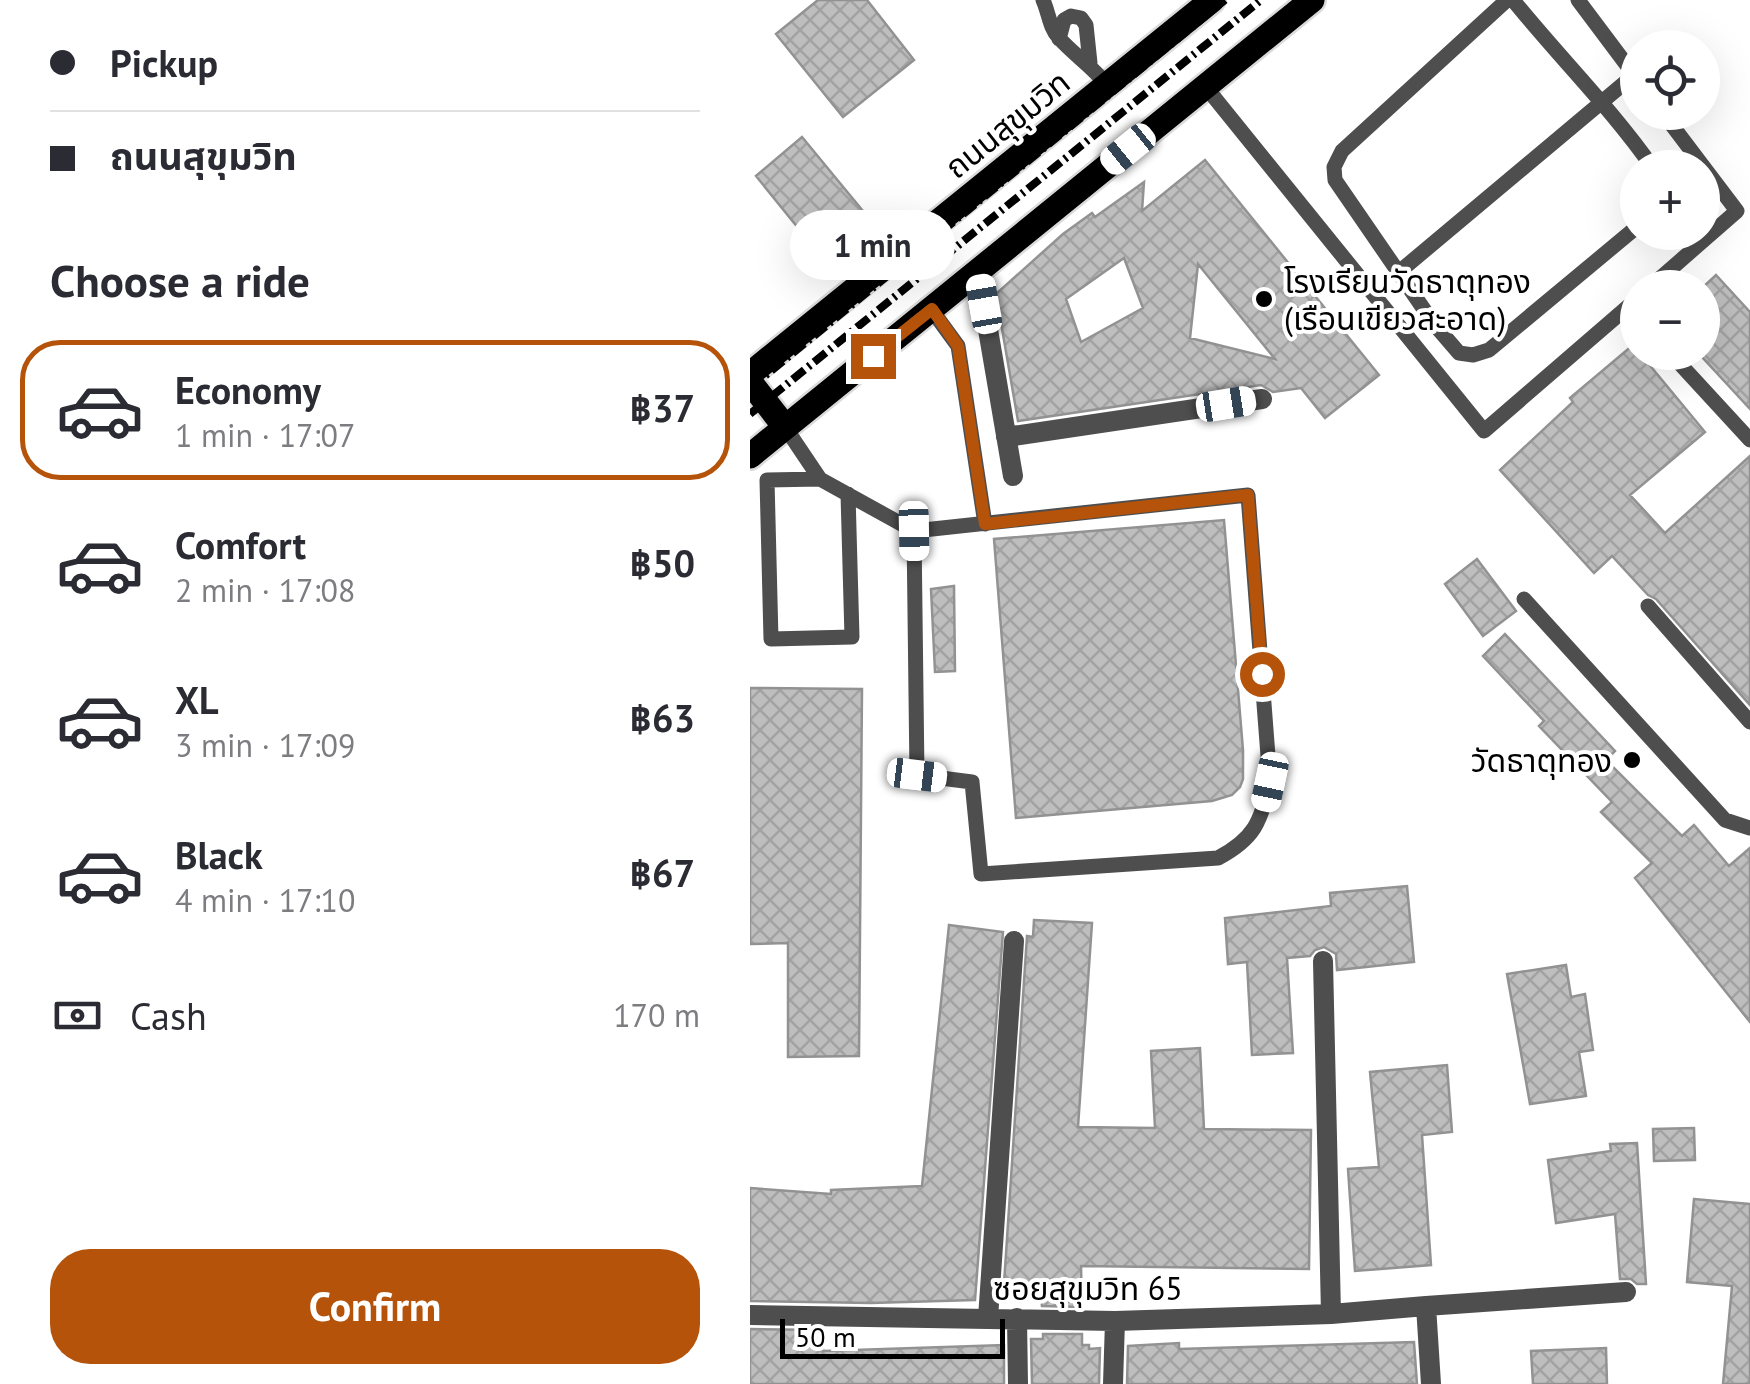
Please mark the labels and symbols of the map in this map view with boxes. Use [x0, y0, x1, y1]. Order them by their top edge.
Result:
street label: ถนนสุขุมวิท [936, 61, 1078, 187]
car [1095, 118, 1161, 180]
callout: 1 min [791, 211, 956, 281]
place label: โรงเรียนวัดธาตุทอง (เรือนเขียวสะอาด) [1284, 260, 1531, 339]
car [964, 272, 1004, 336]
marker: โรงเรียนวัดธาตุทอง (เรือนเขียวสะอาด) [1253, 288, 1275, 310]
route end [851, 334, 896, 379]
car [1194, 384, 1258, 424]
car [898, 501, 930, 561]
route start [1240, 652, 1285, 697]
place label: วัดธาตุทอง [1471, 739, 1612, 781]
marker: วัดธาตุทอง [1621, 749, 1643, 771]
car [1249, 750, 1291, 814]
car [885, 756, 949, 794]
street label: ซอยสุขุมวิท 65 [993, 1267, 1183, 1309]
scale bar [780, 1314, 1005, 1358]

